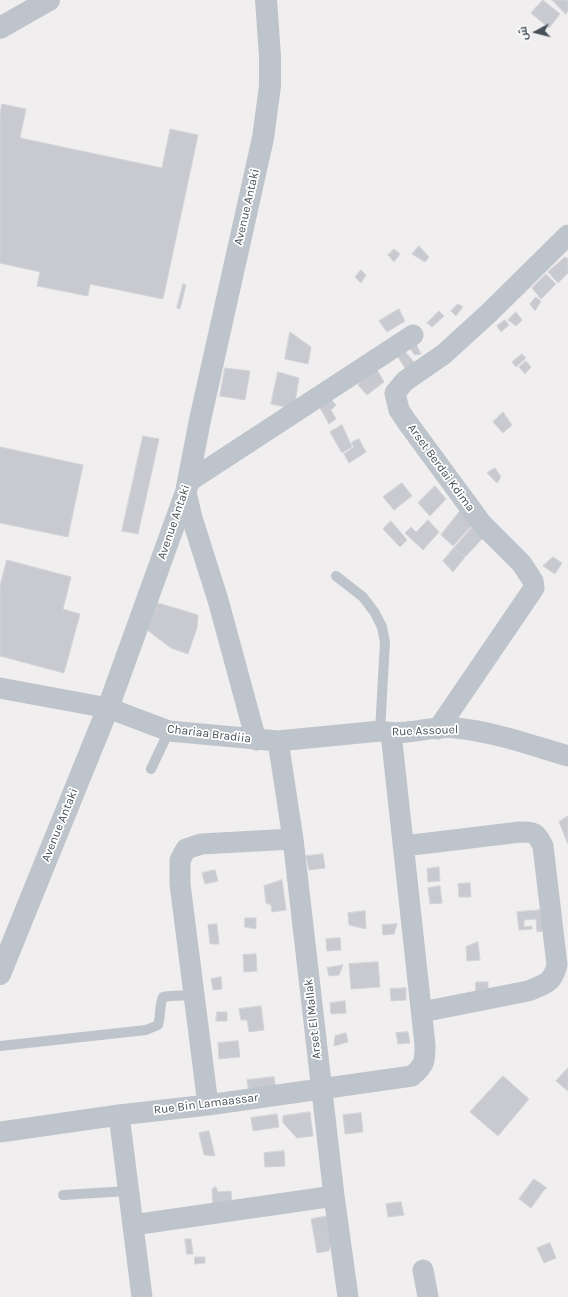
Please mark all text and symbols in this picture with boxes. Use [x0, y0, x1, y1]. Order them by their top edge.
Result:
north arrow [516, 12, 556, 52]
text: ش [516, 26, 531, 41]
street label: Avenue Antaki [231, 167, 263, 247]
street label: Arset Berdai Kdima [404, 421, 478, 515]
street label: Avenue Antaki [155, 483, 193, 561]
street label: Chariaa Bradiia [166, 722, 252, 746]
street label: Rue Assouel [392, 723, 458, 739]
street label: Avenue Antaki [39, 786, 81, 864]
street label: Arset El Mallak [302, 978, 324, 1060]
street label: Rue Bin Lamaassar [153, 1090, 259, 1118]

